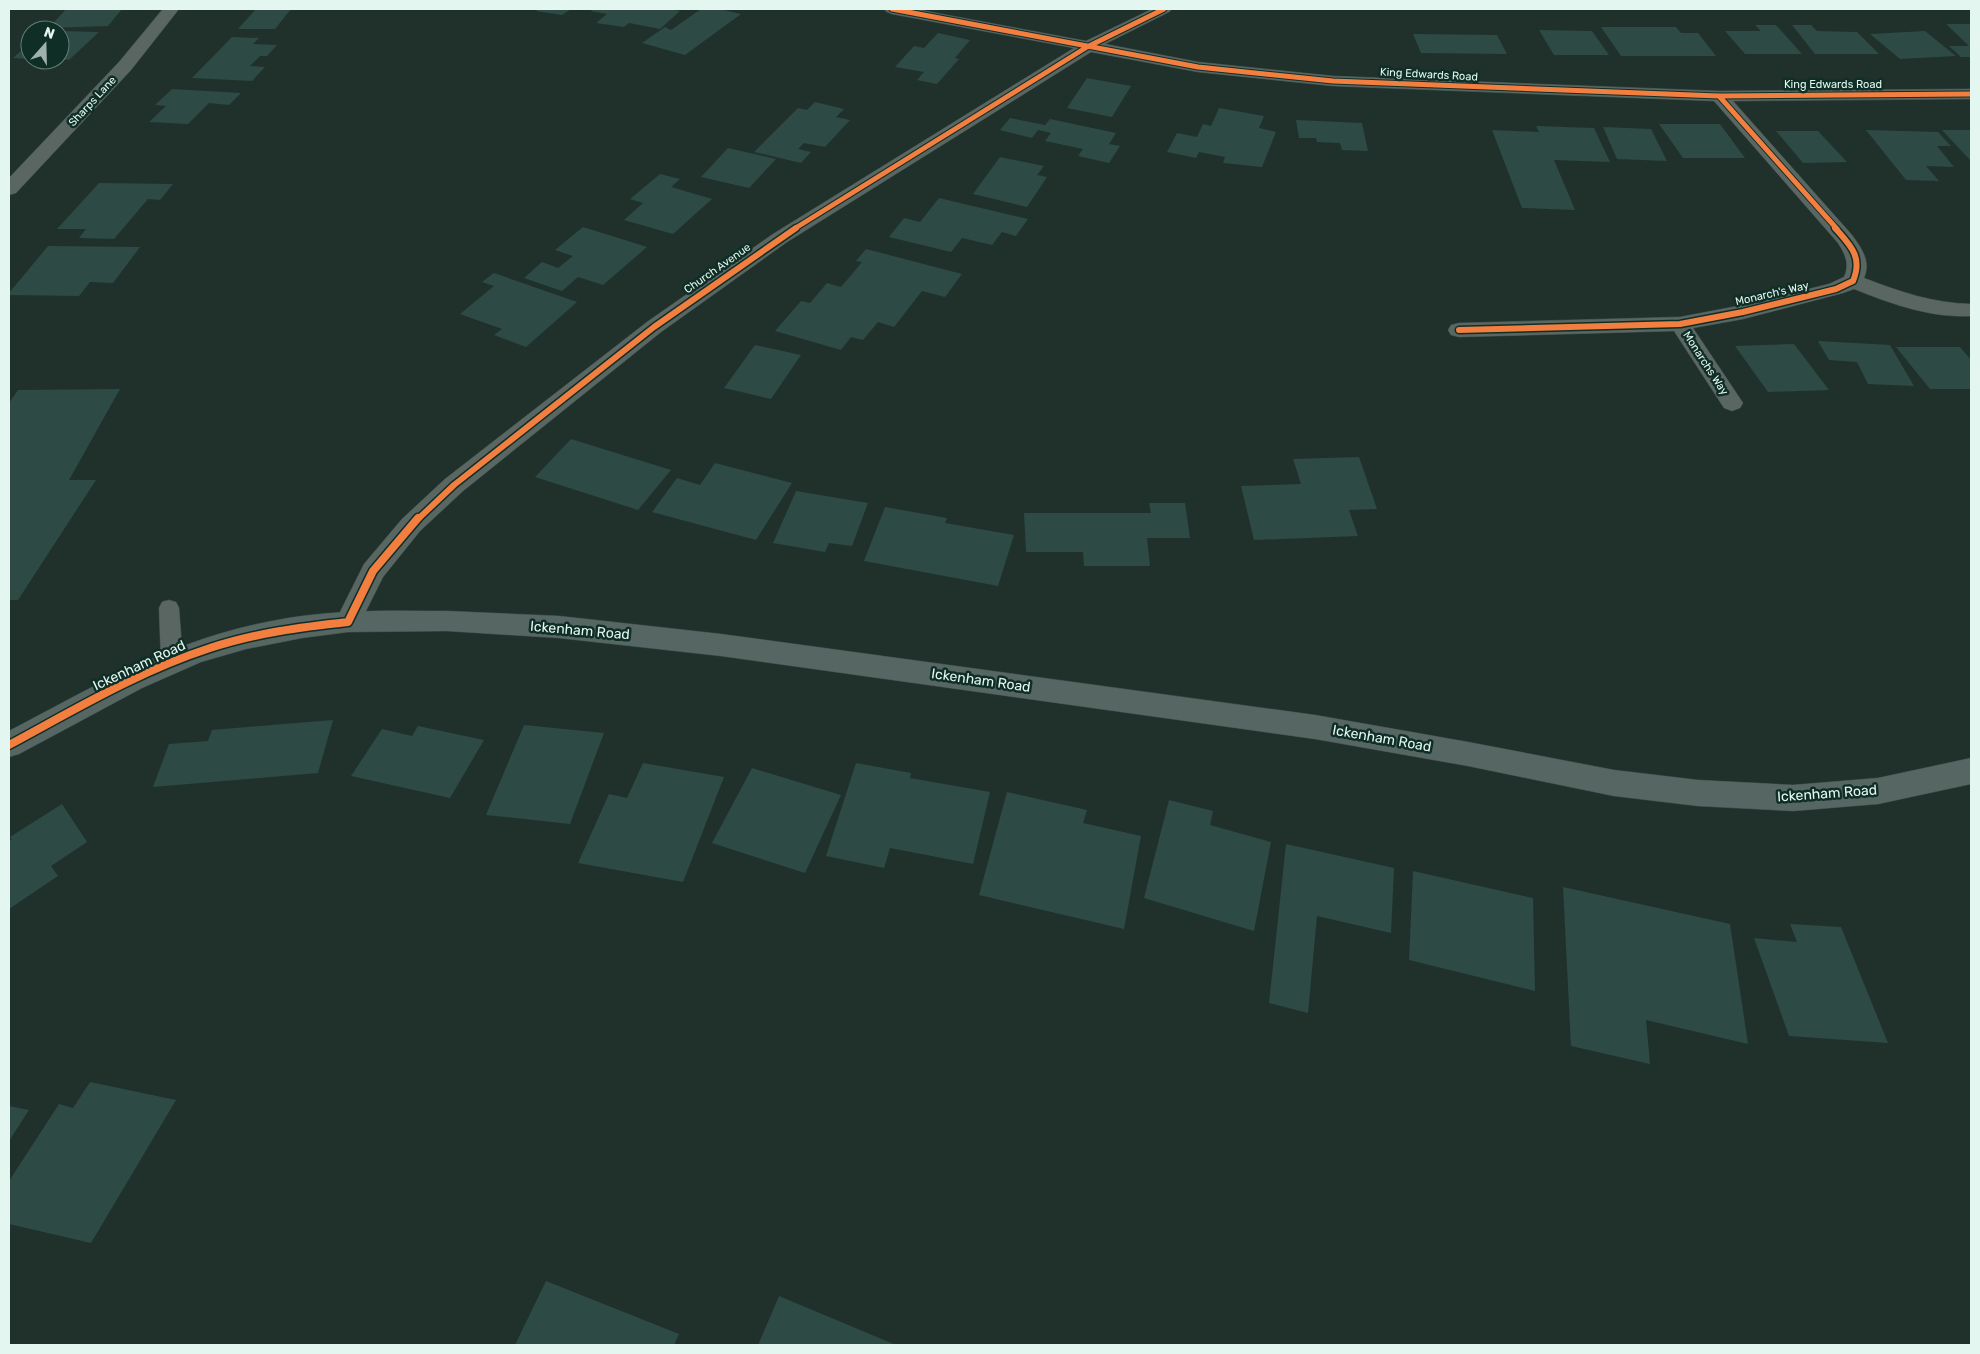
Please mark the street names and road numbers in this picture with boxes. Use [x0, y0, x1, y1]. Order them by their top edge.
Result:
street label: King Edwards Road [1380, 65, 1478, 84]
street label: Sharps Lane [66, 74, 119, 129]
street label: King Edwards Road [1784, 78, 1882, 91]
street label: Church Avenue [681, 241, 753, 296]
street label: Monarch's Way [1734, 279, 1810, 308]
street label: Monarchs Way [1680, 329, 1731, 398]
street label: Ickenham Road [529, 618, 631, 643]
street label: Ickenham Road [90, 637, 188, 694]
street label: Ickenham Road [930, 665, 1032, 696]
street label: Ickenham Road [1331, 721, 1433, 756]
street label: Ickenham Road [1777, 782, 1878, 805]

